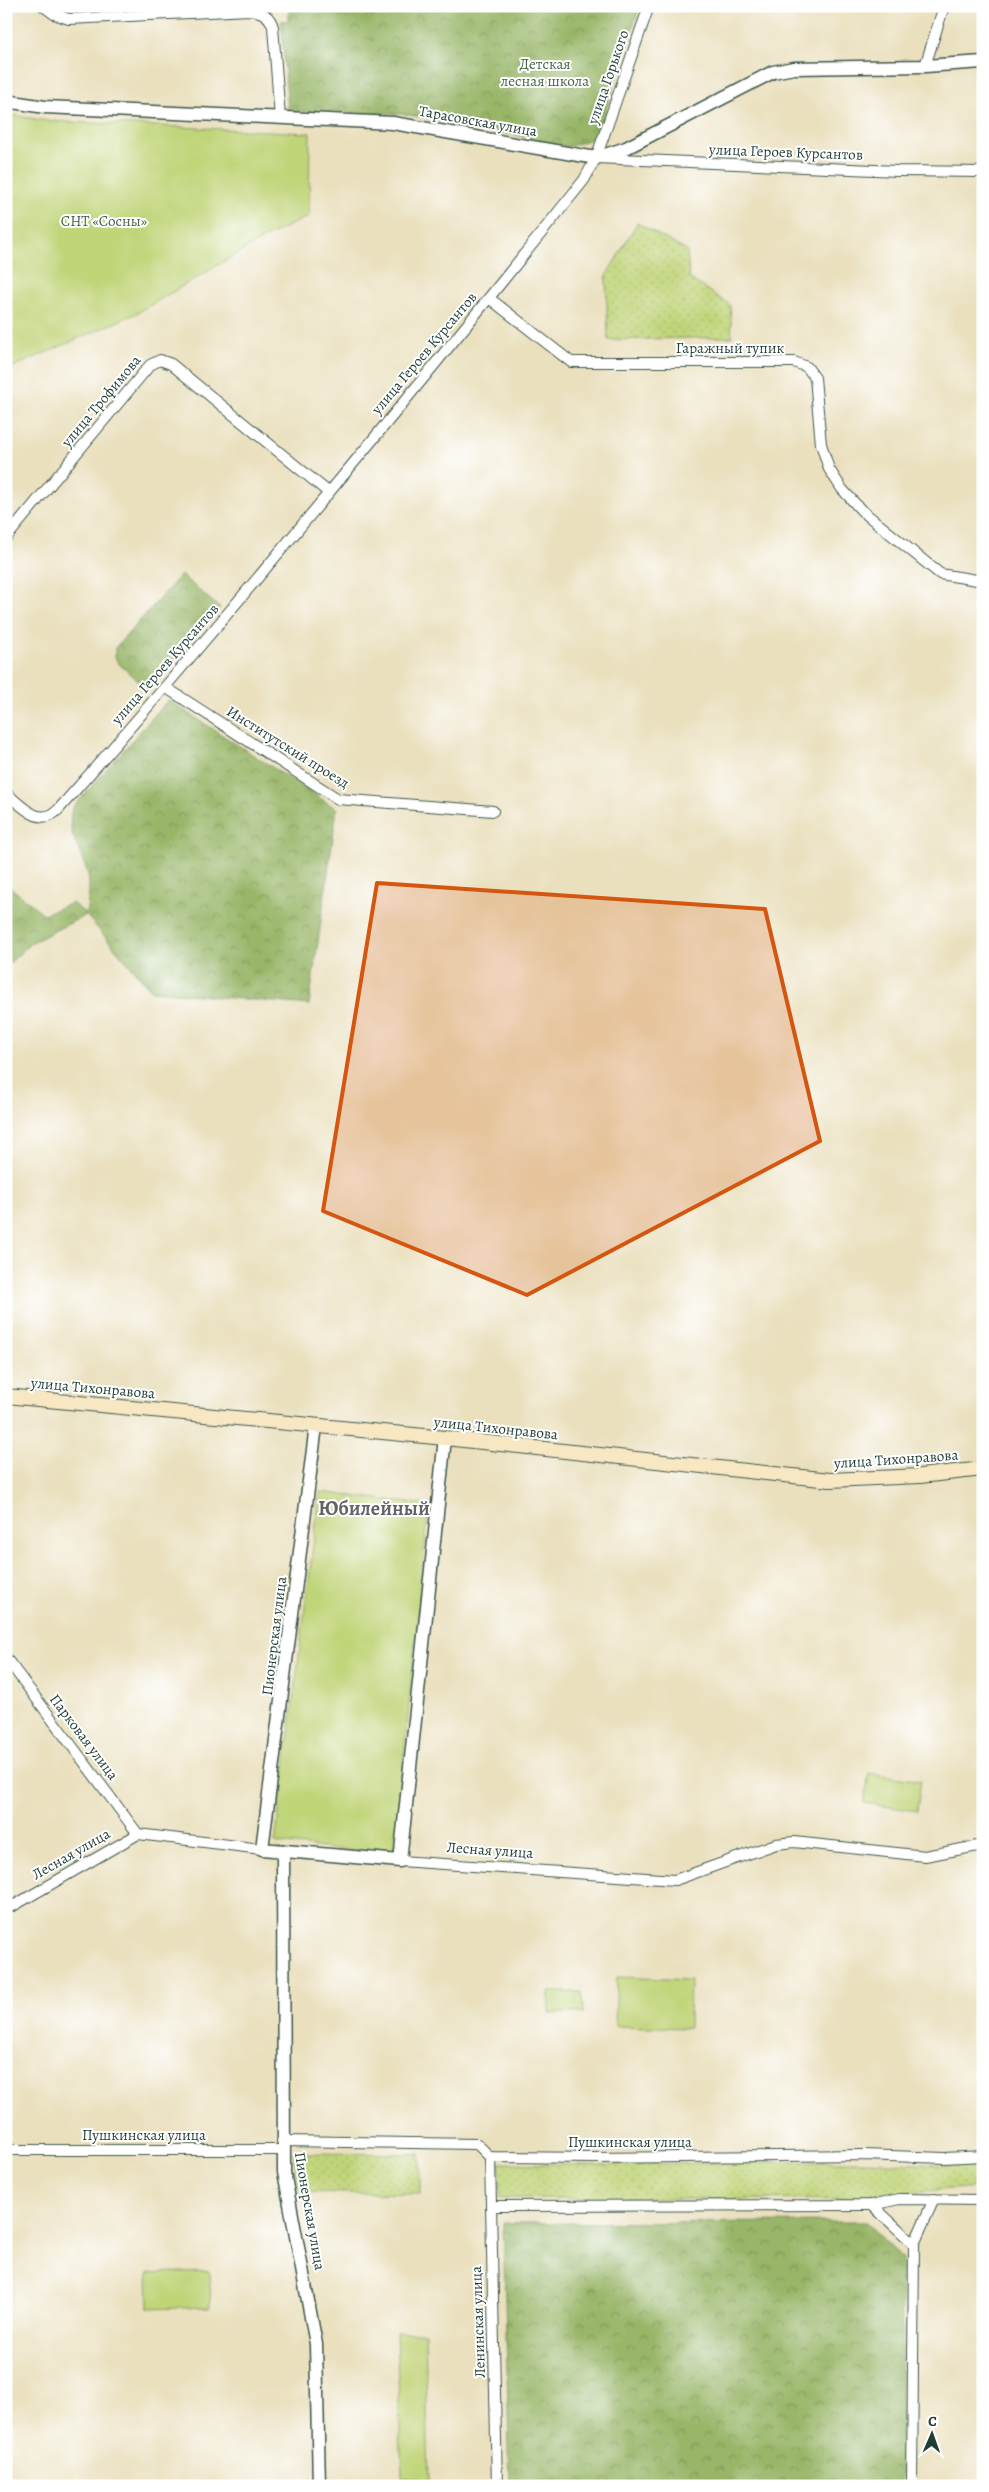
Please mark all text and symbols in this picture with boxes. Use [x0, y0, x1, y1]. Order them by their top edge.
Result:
street label: улица Горького [582, 27, 634, 128]
park label: Детская лесная школа [501, 54, 589, 91]
street label: Тарасовская улица [417, 101, 539, 141]
street label: улица Героев Курсантов [708, 139, 863, 165]
park label: СНТ «Сосны» [61, 211, 148, 231]
street label: улица Героев Курсантов [366, 288, 481, 419]
street label: Гаражный тупик [676, 338, 784, 358]
street label: улица Трофимова [56, 351, 145, 452]
street label: улица Героев Курсантов [106, 599, 223, 729]
street label: Институтский проезд [223, 701, 353, 793]
street label: улица Тихонравова [29, 1373, 156, 1403]
street label: улица Тихонравова [432, 1411, 559, 1444]
street label: улица Тихонравова [832, 1445, 959, 1473]
district label: Юбилейный [318, 1495, 430, 1522]
street label: Пионерская улица [257, 1575, 291, 1697]
street label: Парковая улица [45, 1690, 123, 1784]
street label: Лесная улица [28, 1824, 114, 1884]
street label: Лесная улица [446, 1837, 534, 1863]
street label: Пушкинская улица [82, 2125, 206, 2145]
street label: Пушкинская улица [568, 2132, 692, 2152]
street label: Пионерская улица [290, 2150, 330, 2272]
street label: Ленинская улица [466, 2266, 490, 2378]
north arrow [906, 2410, 956, 2460]
text: С [928, 2412, 937, 2431]

